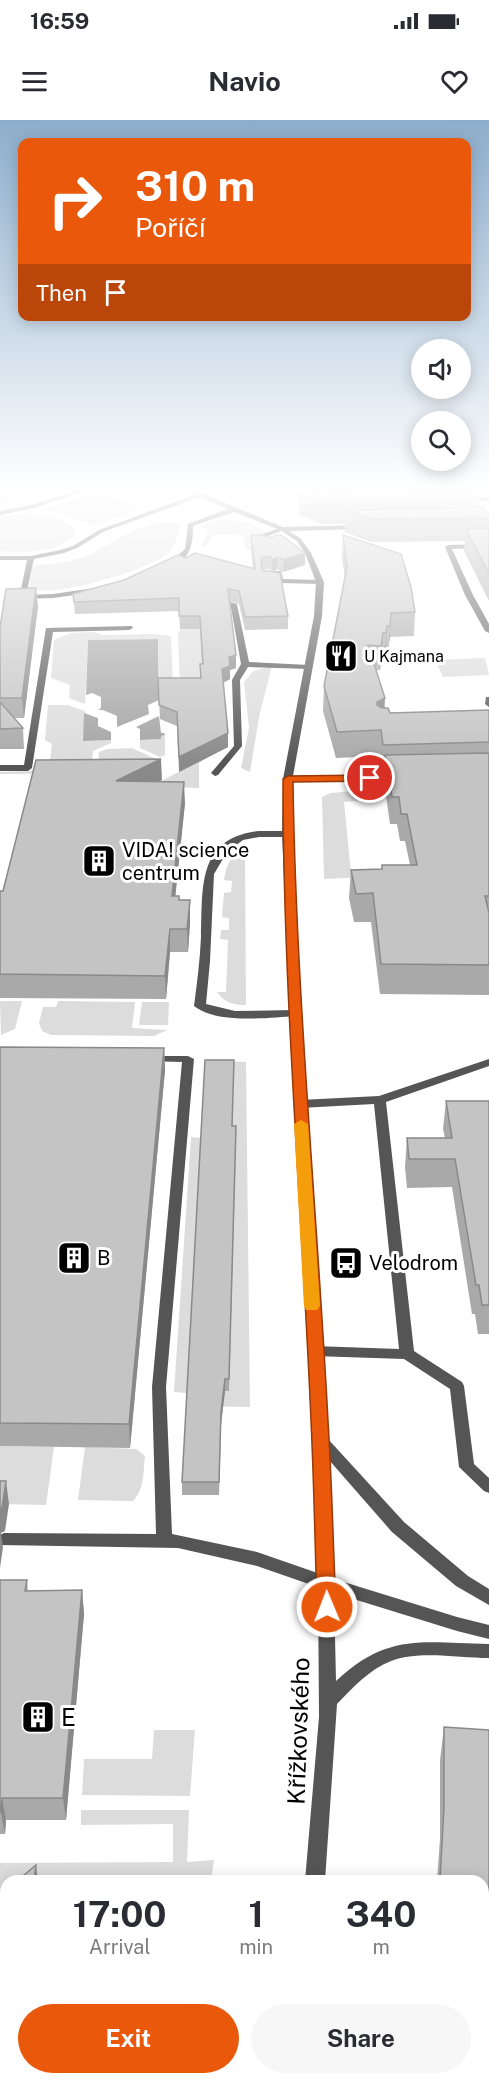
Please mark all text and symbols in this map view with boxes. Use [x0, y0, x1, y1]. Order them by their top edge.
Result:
text: 16:59 [30, 8, 89, 34]
icon: menu [18, 65, 51, 98]
text: Navio [208, 65, 281, 97]
icon: heart [438, 65, 471, 98]
text: 310 m [135, 161, 255, 210]
icon: right [36, 162, 114, 240]
text: Poříčí [135, 211, 206, 243]
icon: arrive [99, 276, 132, 309]
text: Then [36, 280, 87, 306]
map controls [411, 339, 471, 471]
button: sound [411, 339, 471, 399]
button: search [411, 411, 471, 471]
restaurant icon: U Kajmana [323, 638, 359, 674]
place label: U Kajmana [364, 647, 444, 666]
pin [344, 752, 395, 803]
icon: arrive [353, 761, 386, 794]
place label: VIDA! science centrum [122, 838, 249, 885]
building icon: VIDA! science centrum [81, 843, 117, 879]
building icon: B [56, 1240, 92, 1276]
bus stop icon: Velodrom [328, 1245, 364, 1281]
place label: B [97, 1246, 110, 1270]
place label: Velodrom [369, 1251, 458, 1275]
position arrow [295, 1575, 359, 1639]
street label: Křížkovského [281, 1657, 315, 1805]
building icon: E [20, 1699, 56, 1735]
place label: E [61, 1703, 76, 1731]
text: 17:00 [73, 1893, 167, 1935]
text: 1 [248, 1893, 264, 1935]
text: 340 [346, 1893, 416, 1935]
text: Arrival [89, 1935, 150, 1959]
text: min [239, 1935, 273, 1959]
text: m [372, 1935, 390, 1959]
button: Exit [18, 2004, 239, 2073]
button: Share [251, 2004, 471, 2073]

